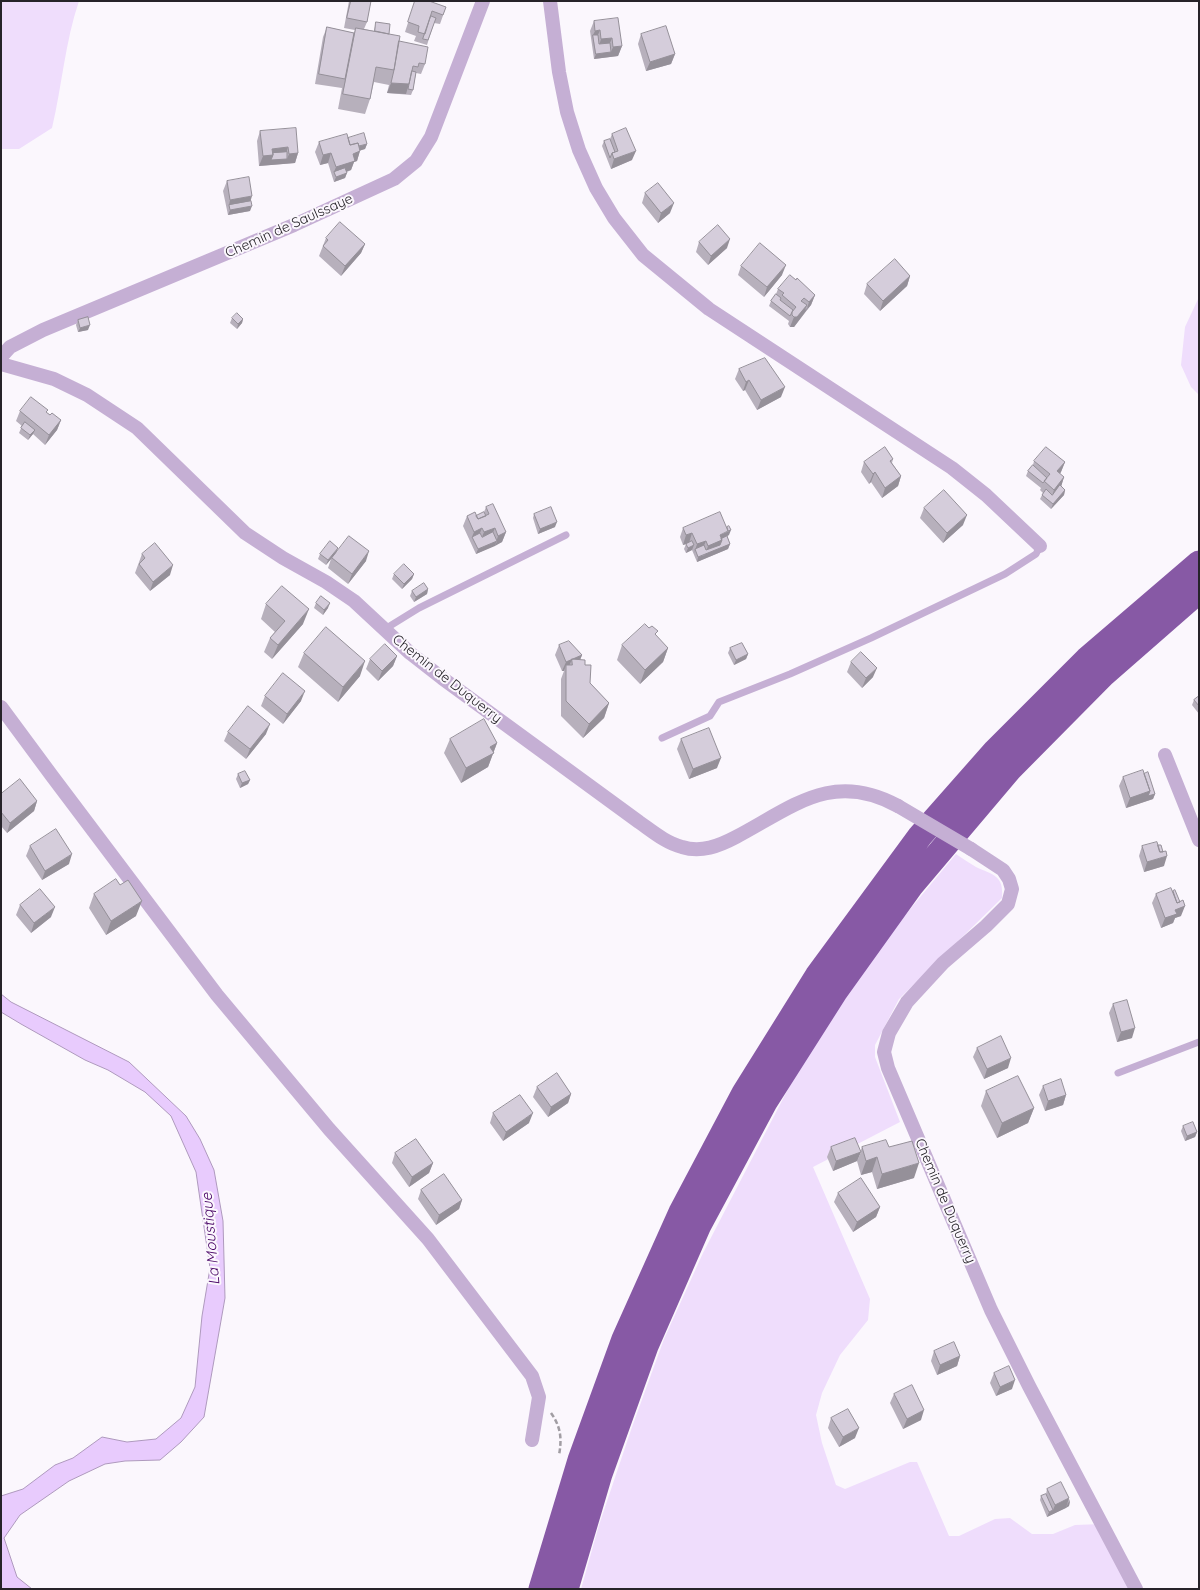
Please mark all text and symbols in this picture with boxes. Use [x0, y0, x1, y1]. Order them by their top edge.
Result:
street label: Chemin de Saulssaye [223, 190, 355, 262]
street label: Chemin de Duquerry [389, 631, 505, 727]
street label: Chemin de Duquerry [911, 1136, 979, 1266]
water label: La Moustique [198, 1192, 224, 1286]

